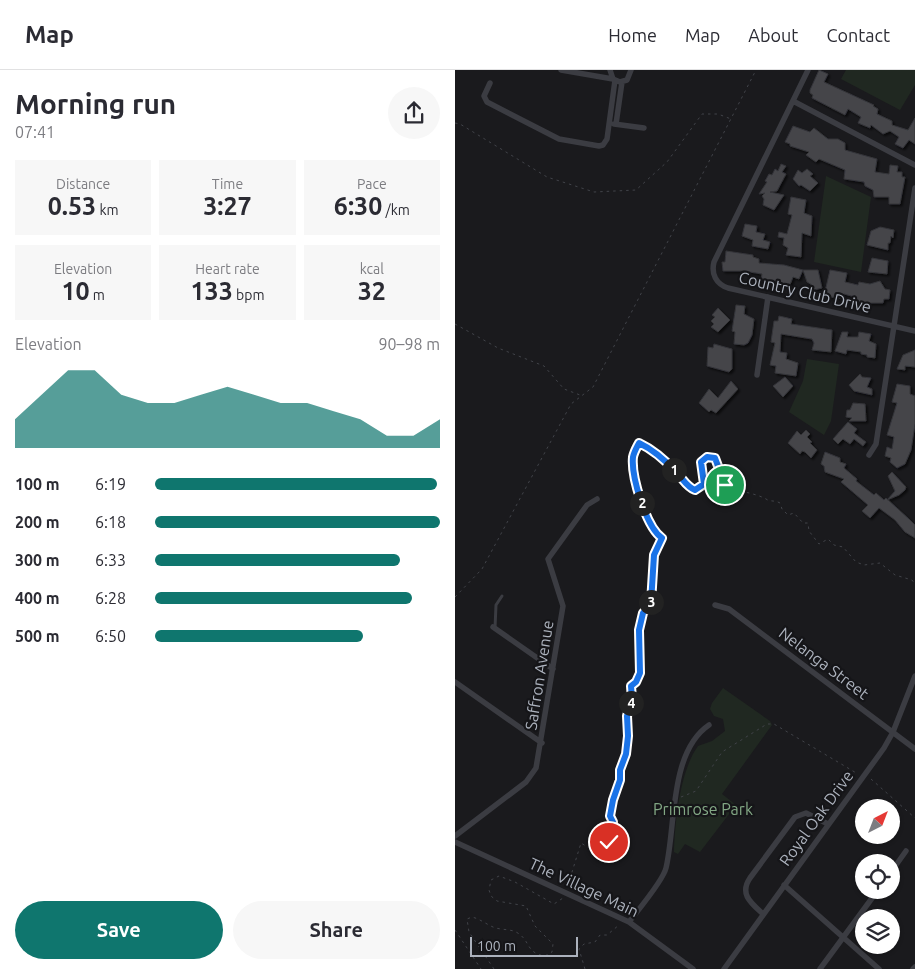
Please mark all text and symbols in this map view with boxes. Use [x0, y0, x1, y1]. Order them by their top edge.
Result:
text: Map [25, 21, 74, 48]
text: Home [608, 25, 657, 45]
text: Map [685, 25, 720, 45]
text: About [748, 25, 798, 45]
text: Contact [826, 25, 890, 45]
button: share [388, 87, 440, 139]
text: Morning run [15, 88, 176, 119]
text: 07:41 [15, 123, 55, 141]
text: Distance [56, 176, 110, 192]
text: Time [212, 176, 243, 192]
text: Pace [357, 176, 387, 192]
text: 0.53 [48, 192, 96, 220]
text: 3:27 [203, 192, 252, 220]
text: 6:30 [334, 192, 382, 220]
text: km [96, 202, 119, 218]
text: /km [382, 202, 410, 218]
text: Elevation [54, 261, 112, 277]
text: Heart rate [195, 261, 260, 277]
text: kcal [360, 261, 384, 277]
street label: Country Club Drive [737, 268, 873, 316]
text: 10 [61, 277, 90, 305]
text: 133 [191, 277, 233, 305]
text: 32 [358, 277, 386, 305]
text: m [90, 287, 105, 303]
text: bpm [233, 287, 264, 303]
text: Elevation [15, 335, 82, 353]
text: 90–98 m [378, 335, 440, 353]
pin: 1 [661, 458, 687, 482]
text: 1 [671, 462, 678, 478]
pin [704, 464, 746, 506]
icon: arrive [711, 471, 739, 499]
text: 100 m [15, 475, 60, 493]
text: 6:19 [95, 475, 126, 493]
pin: 2 [629, 490, 655, 516]
text: 2 [639, 495, 646, 511]
text: 200 m [15, 513, 60, 531]
text: 6:18 [95, 513, 126, 531]
text: 300 m [15, 551, 60, 569]
text: 6:33 [95, 551, 126, 569]
text: 400 m [15, 589, 60, 607]
text: 6:28 [95, 589, 126, 607]
pin: 3 [639, 590, 663, 614]
text: 3 [648, 594, 655, 610]
street label: Saffron Avenue [521, 619, 557, 731]
street label: Nelanga Street [776, 623, 873, 703]
text: 500 m [15, 627, 60, 645]
text: 6:50 [95, 627, 126, 645]
pin: 4 [619, 690, 643, 716]
text: 4 [628, 695, 635, 711]
street label: Royal Oak Drive [775, 767, 857, 869]
north arrow [855, 799, 900, 844]
map controls [855, 799, 900, 954]
park label: Primrose Park [653, 800, 753, 818]
pin [588, 821, 630, 863]
icon: check [595, 828, 623, 856]
street label: The Village Main [526, 854, 642, 920]
button: locate [855, 854, 900, 899]
button: Save [15, 901, 223, 959]
button: Share [233, 901, 440, 959]
button: layers [855, 909, 900, 954]
scale bar [470, 934, 577, 957]
text: 100 m [477, 938, 516, 954]

